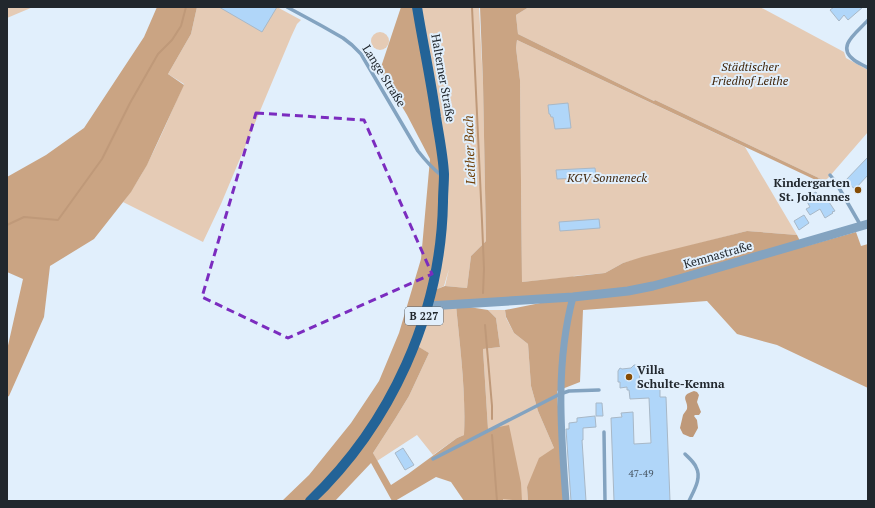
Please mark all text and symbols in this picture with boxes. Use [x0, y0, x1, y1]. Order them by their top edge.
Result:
street label: Halterner Straße [428, 33, 459, 123]
street label: Lange Straße [359, 42, 409, 110]
park label: Städtischer Friedhof Leithe [711, 59, 789, 88]
water label: Leither Bach [459, 115, 479, 186]
park label: KGV Sonneneck [566, 170, 647, 185]
place label: Kindergarten St. Johannes [773, 175, 851, 204]
marker: Kindergarten St. Johannes [853, 185, 863, 195]
street label: Kemnastraße [682, 238, 754, 271]
road number: B 227 [405, 307, 443, 325]
place label: Villa Schulte-Kemna [637, 362, 725, 391]
marker: Villa Schulte-Kemna [624, 372, 634, 382]
house number: 47-49 [628, 467, 654, 480]

